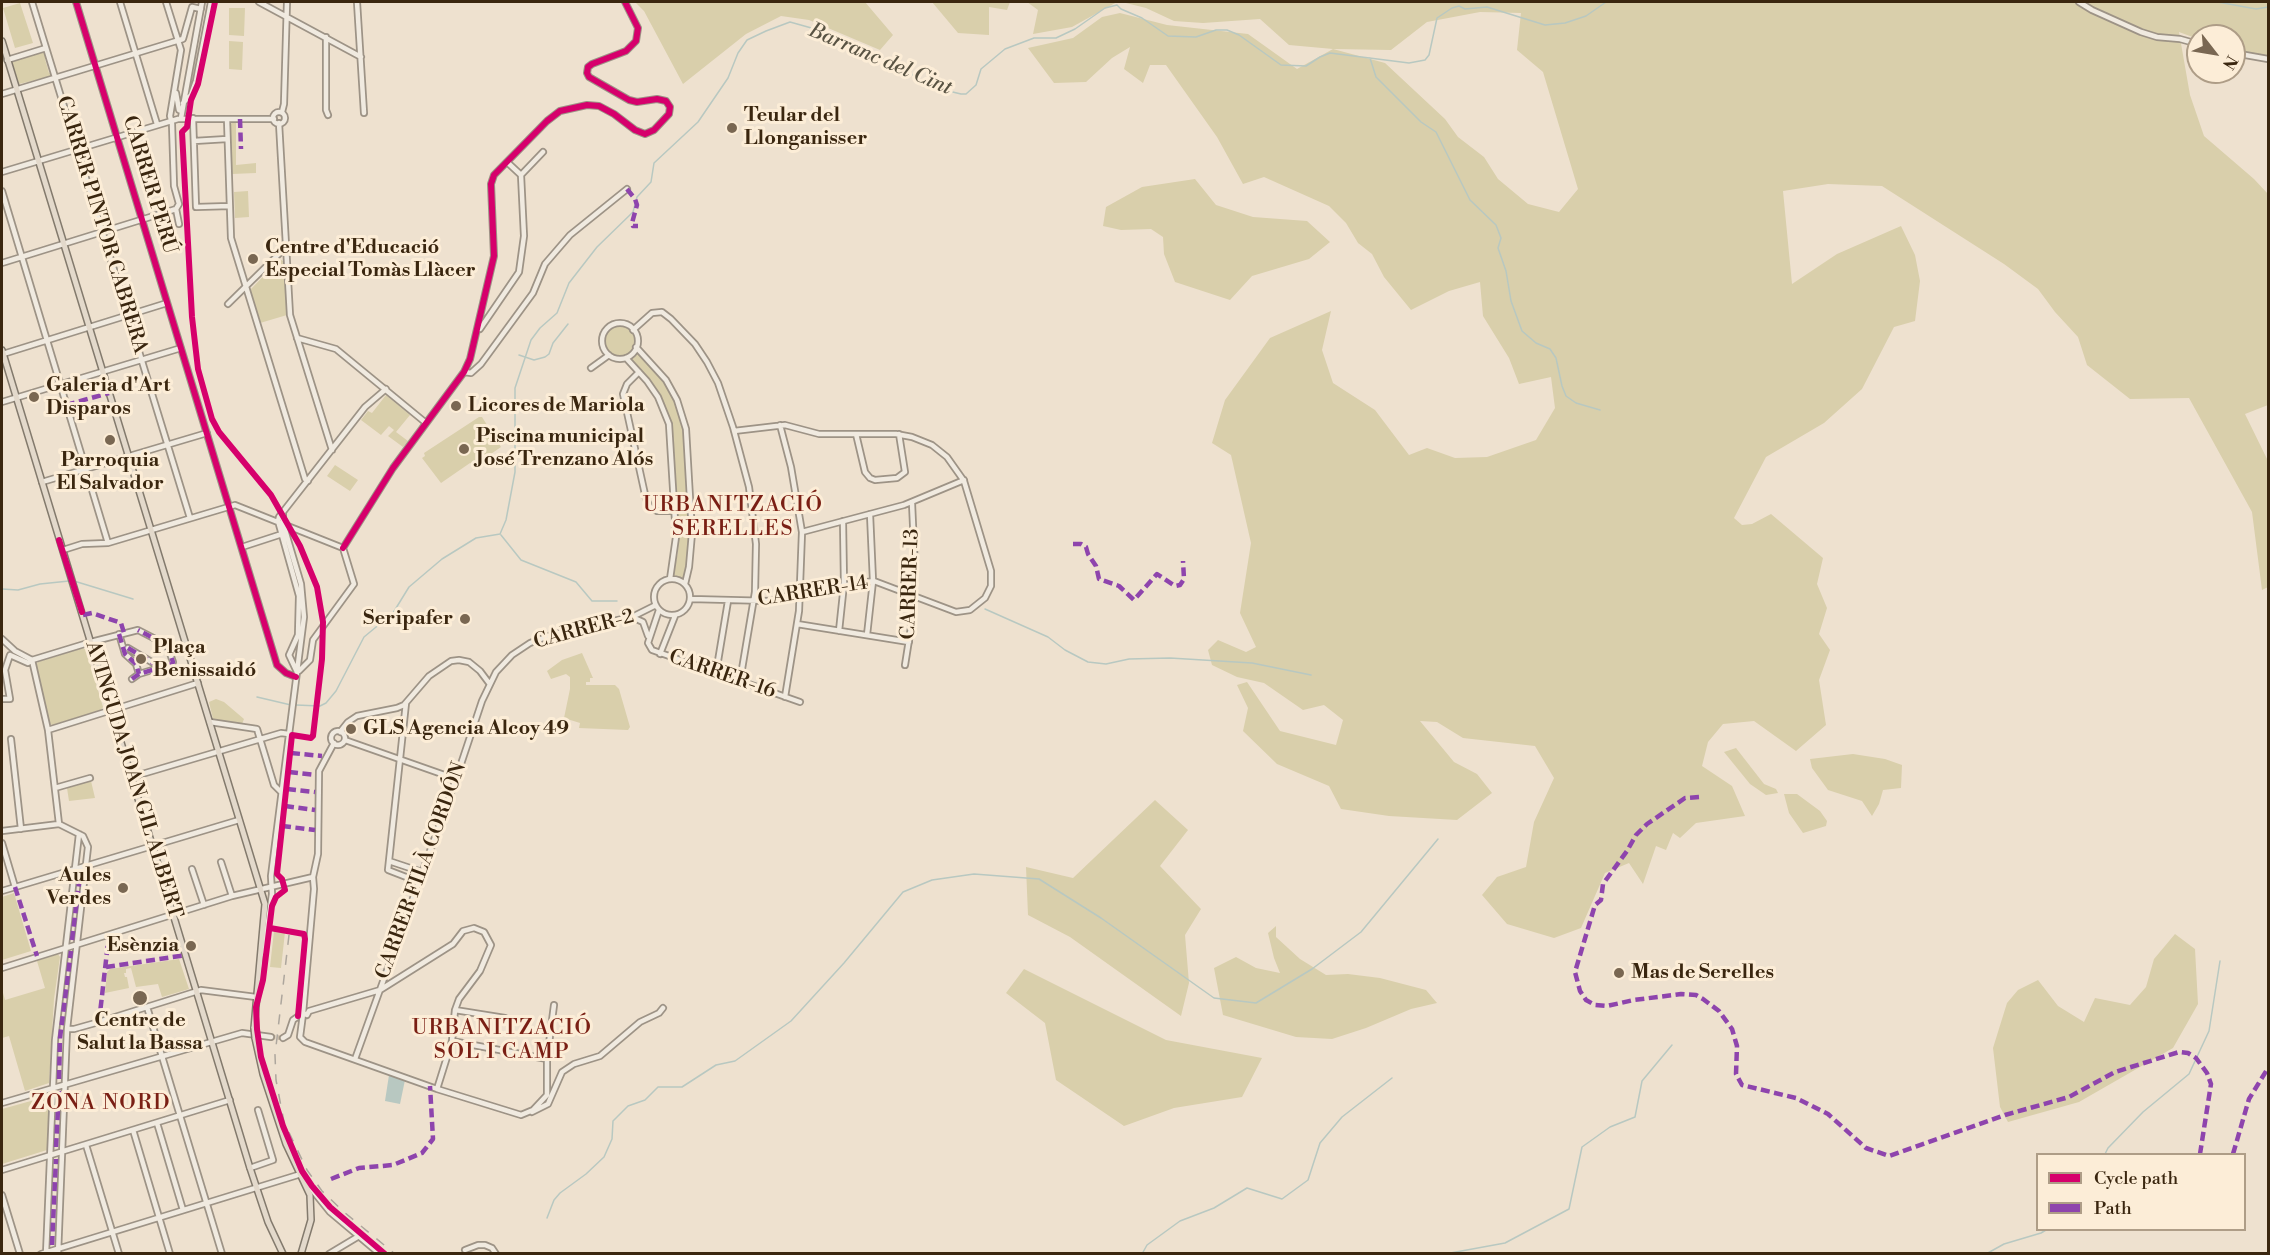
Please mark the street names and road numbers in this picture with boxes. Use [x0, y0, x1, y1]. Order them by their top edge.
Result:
street label: CARRER PINTOR CABRERA [50, 93, 152, 357]
street label: CARRER PERÚ [117, 113, 181, 257]
street label: CARRER-13 [897, 528, 925, 640]
street label: CARRER-14 [756, 571, 870, 613]
street label: CARRER-2 [531, 605, 637, 655]
street label: AVINGUDA JOAN GIL ALBERT [79, 638, 187, 922]
street label: CARRER-16 [665, 645, 779, 705]
street label: CARRER FILÀ CORDÓN [372, 759, 472, 983]

